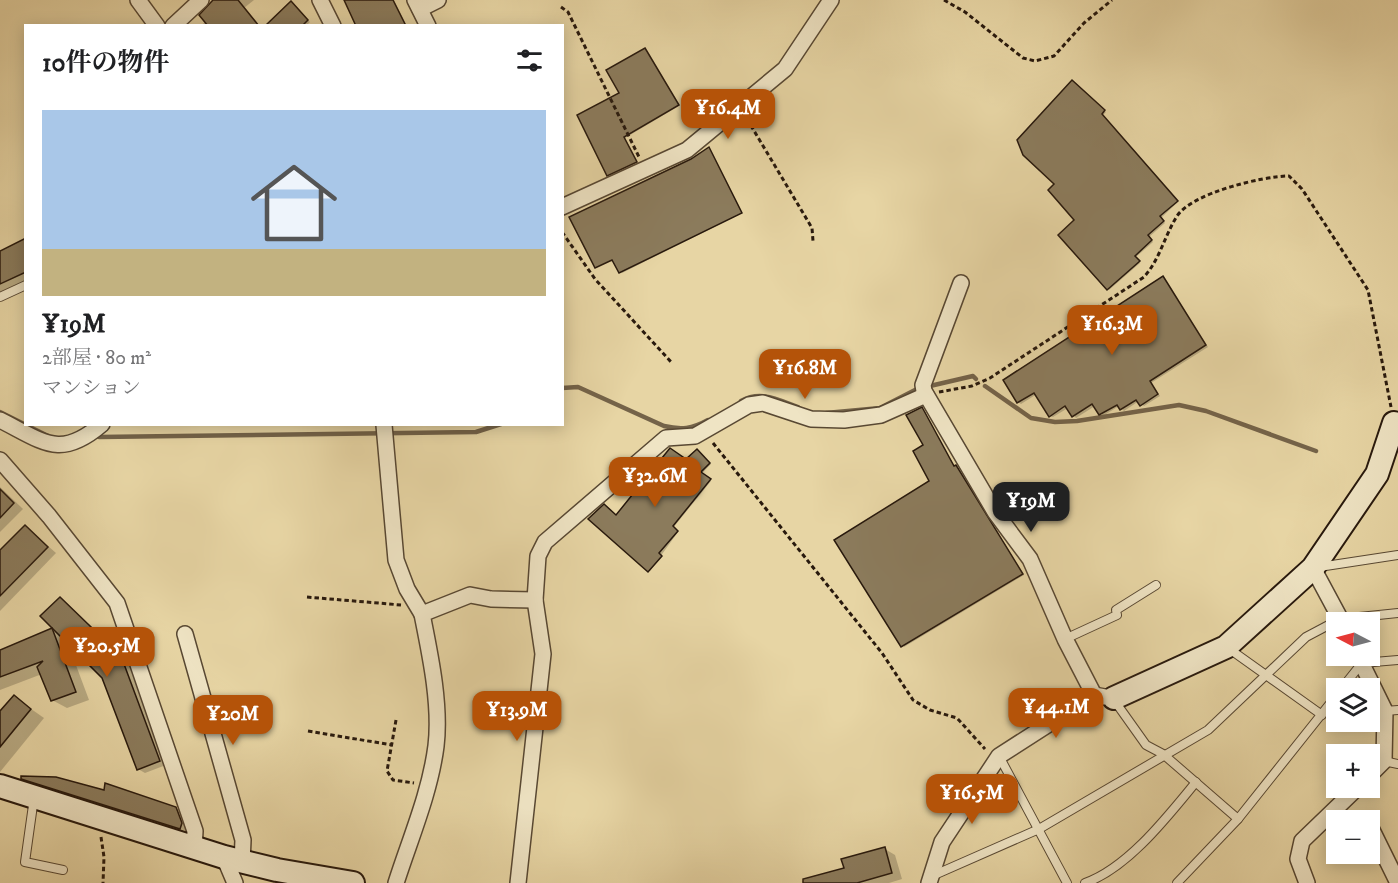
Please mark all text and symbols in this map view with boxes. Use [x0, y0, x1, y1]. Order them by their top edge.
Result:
icon: filters [513, 44, 546, 77]
text: 10件の物件 [42, 47, 169, 80]
pin: ¥16.4M [679, 89, 777, 140]
text: ¥16.4M [695, 96, 761, 121]
icon: home [240, 149, 348, 257]
pin: ¥16.3M [1063, 305, 1161, 356]
text: ¥19M [42, 308, 106, 341]
text: ¥16.3M [1081, 312, 1143, 337]
text: 2部屋 · 80 m² [42, 346, 151, 371]
pin: ¥16.8M [756, 349, 854, 400]
text: ¥16.8M [773, 356, 837, 381]
text: マンション [42, 376, 141, 401]
pin: ¥32.6M [606, 457, 704, 508]
text: ¥32.6M [623, 464, 687, 489]
pin: ¥19M [995, 482, 1067, 533]
text: ¥19M [1007, 489, 1055, 514]
north arrow [1326, 612, 1380, 666]
map controls [1326, 612, 1380, 864]
pin: ¥20.5M [58, 627, 156, 678]
text: ¥20.5M [74, 634, 140, 659]
button: layers [1326, 678, 1380, 732]
pin: ¥44.1M [1007, 688, 1105, 739]
pin: ¥13.9M [468, 691, 566, 742]
pin: ¥20M [197, 695, 269, 746]
text: ¥44.1M [1022, 695, 1090, 720]
text: ¥13.9M [486, 698, 548, 723]
text: ¥20M [207, 702, 259, 727]
button: + [1326, 744, 1380, 798]
pin: ¥16.5M [923, 774, 1021, 825]
text: ¥16.5M [940, 781, 1004, 806]
button: − [1326, 810, 1380, 864]

